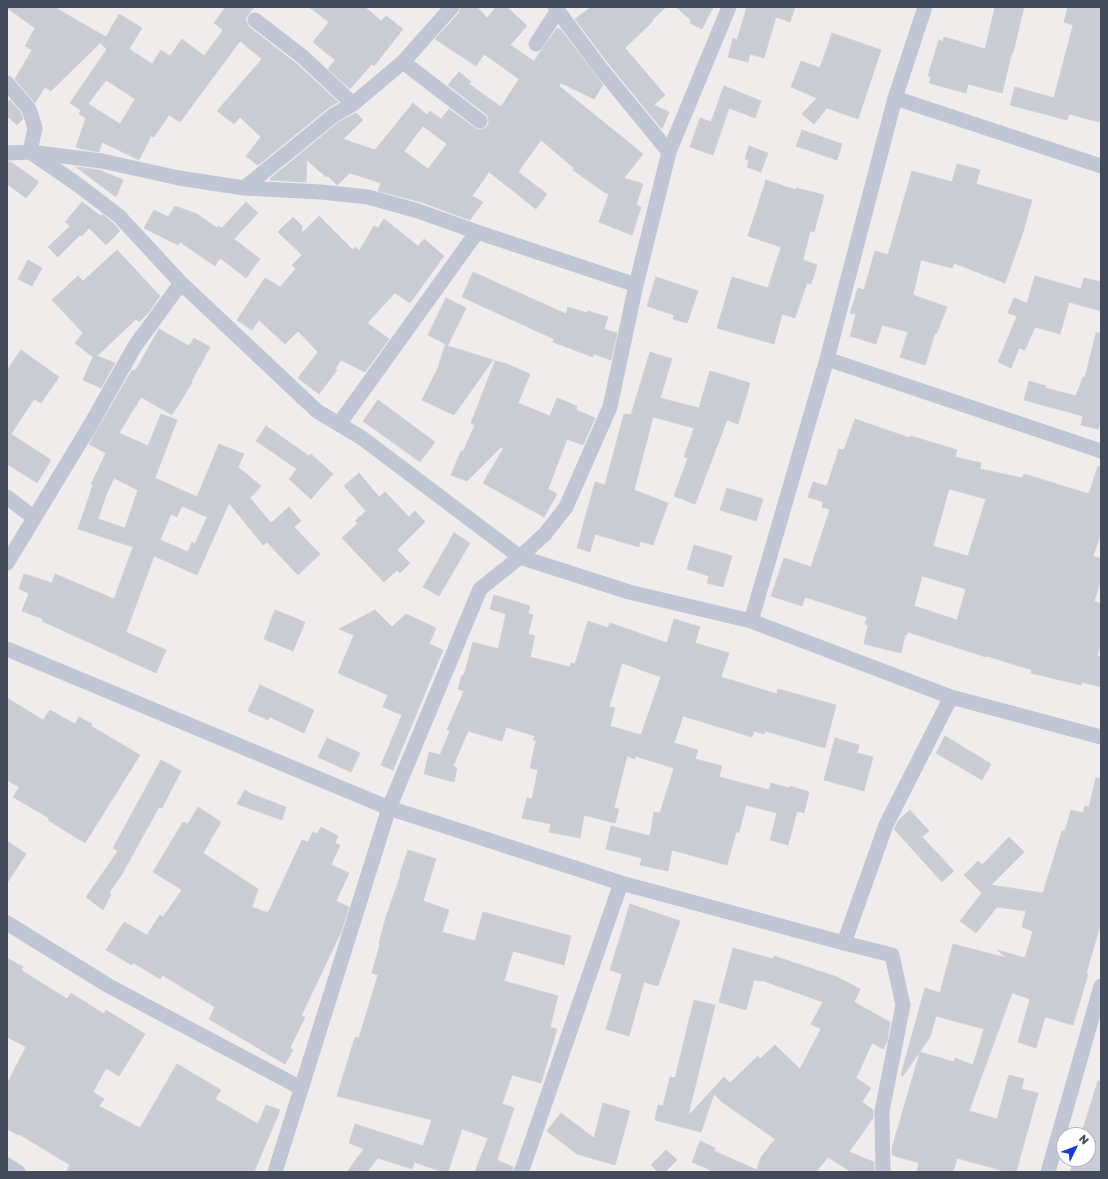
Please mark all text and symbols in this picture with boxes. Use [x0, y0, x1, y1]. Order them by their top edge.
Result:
north arrow [1056, 1127, 1096, 1167]
text: N [1077, 1132, 1092, 1147]

